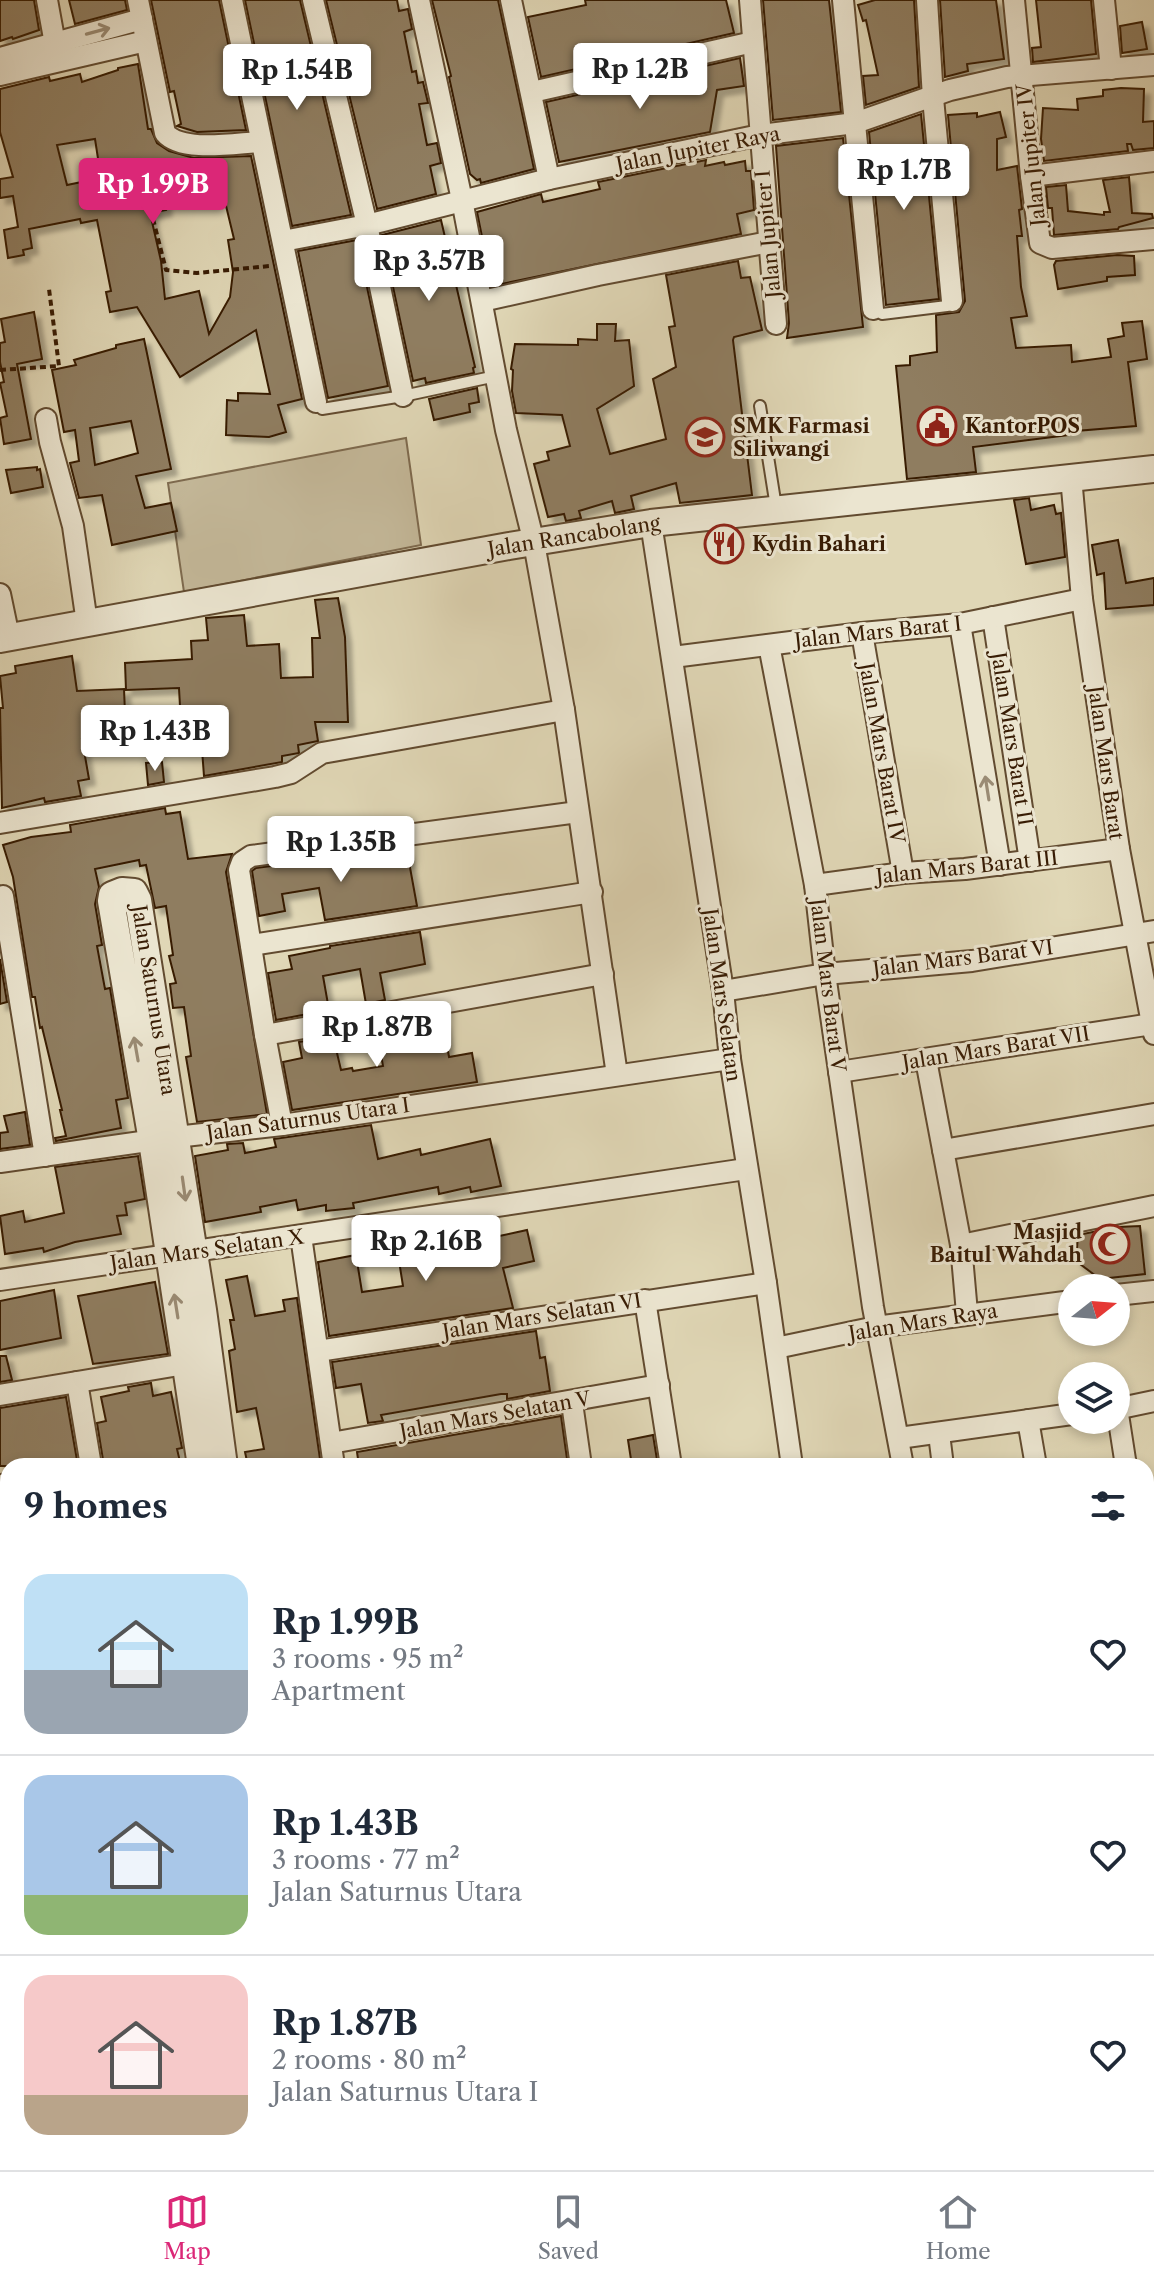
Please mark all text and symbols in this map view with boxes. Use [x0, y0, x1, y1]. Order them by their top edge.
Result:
one-way arrow [85, 22, 110, 37]
pin: Rp 1.2B [566, 43, 714, 111]
pin: Rp 1.54B [214, 44, 380, 112]
text: Rp 1.2B [591, 53, 689, 85]
text: Rp 1.54B [241, 54, 353, 86]
street label: Jalan Jupiter IV [1012, 82, 1051, 230]
street label: Jalan Jupiter Raya [611, 121, 783, 177]
pin: Rp 1.7B [830, 144, 978, 212]
text: Rp 1.7B [856, 154, 952, 186]
pin: Rp 1.99B [70, 158, 236, 226]
text: Rp 1.99B [97, 168, 209, 200]
street label: Jalan Jupiter I [750, 169, 786, 302]
pin: Rp 3.57B [346, 235, 512, 303]
text: Rp 3.57B [372, 245, 486, 277]
public building icon: KantorPOS [916, 405, 958, 447]
place label: SMK Farmasi Siliwangi [733, 414, 870, 461]
place label: KantorPOS [965, 414, 1080, 438]
school or university icon: SMK Farmasi Siliwangi [684, 416, 726, 458]
street label: Jalan Rancabolang [483, 510, 662, 562]
restaurant icon: Kydin Bahari [703, 523, 745, 565]
place label: Kydin Bahari [752, 532, 886, 556]
street label: Jalan Mars Barat I [790, 611, 963, 653]
street label: Jalan Mars Barat II [986, 647, 1038, 828]
street label: Jalan Mars Barat IV [854, 658, 910, 846]
street label: Jalan Mars Barat [1083, 681, 1129, 842]
pin: Rp 1.43B [72, 705, 238, 773]
text: Rp 1.43B [99, 715, 211, 747]
one-way arrow [979, 776, 994, 801]
pin: Rp 1.35B [258, 816, 424, 884]
text: Rp 1.35B [285, 826, 397, 858]
street label: Jalan Mars Barat III [872, 845, 1059, 889]
street label: Jalan Mars Barat V [805, 894, 851, 1073]
street label: Jalan Saturnus Utara [127, 900, 181, 1097]
street label: Jalan Mars Selatan [698, 904, 746, 1084]
street label: Jalan Mars Barat VI [868, 935, 1055, 981]
pin: Rp 1.87B [294, 1001, 460, 1069]
text: Rp 1.87B [321, 1011, 433, 1043]
street label: Jalan Mars Barat VII [898, 1021, 1091, 1075]
one-way arrow [128, 1037, 143, 1062]
street label: Jalan Saturnus Utara I [202, 1093, 411, 1146]
one-way arrow [177, 1176, 192, 1201]
pin: Rp 2.16B [343, 1215, 509, 1283]
place label: Masjid Baitul Wahdah [930, 1220, 1083, 1267]
mosque icon: Masjid Baitul Wahdah [1089, 1223, 1131, 1265]
street label: Jalan Mars Selatan X [106, 1224, 306, 1276]
text: Rp 2.16B [369, 1225, 483, 1257]
north arrow [1058, 1274, 1130, 1346]
map controls [1058, 1274, 1130, 1434]
street label: Jalan Mars Selatan VI [438, 1288, 643, 1344]
one-way arrow [168, 1294, 183, 1319]
street label: Jalan Mars Raya [844, 1298, 1000, 1346]
button: layers [1058, 1362, 1130, 1434]
street label: Jalan Mars Selatan V [395, 1386, 593, 1444]
icon: filters [1086, 1484, 1130, 1528]
text: 9 homes [24, 1485, 168, 1527]
text: Rp 1.99B [272, 1601, 419, 1643]
icon: home [88, 1606, 184, 1702]
icon: heart [1086, 1632, 1130, 1676]
text: 3 rooms · 95 m² [272, 1643, 464, 1675]
text: Apartment [272, 1675, 405, 1707]
text: Rp 1.43B [272, 1802, 419, 1844]
icon: home [88, 1807, 184, 1903]
icon: heart [1086, 1833, 1130, 1877]
text: 3 rooms · 77 m² [272, 1844, 460, 1876]
text: Jalan Saturnus Utara [272, 1876, 522, 1908]
text: Rp 1.87B [272, 2002, 418, 2044]
icon: home [88, 2007, 184, 2103]
icon: heart [1086, 2033, 1130, 2077]
text: 2 rooms · 80 m² [272, 2044, 467, 2076]
text: Jalan Saturnus Utara I [272, 2076, 538, 2108]
tab: Map [164, 2190, 211, 2265]
tab: Saved [538, 2190, 599, 2265]
tab: Home [926, 2190, 990, 2265]

